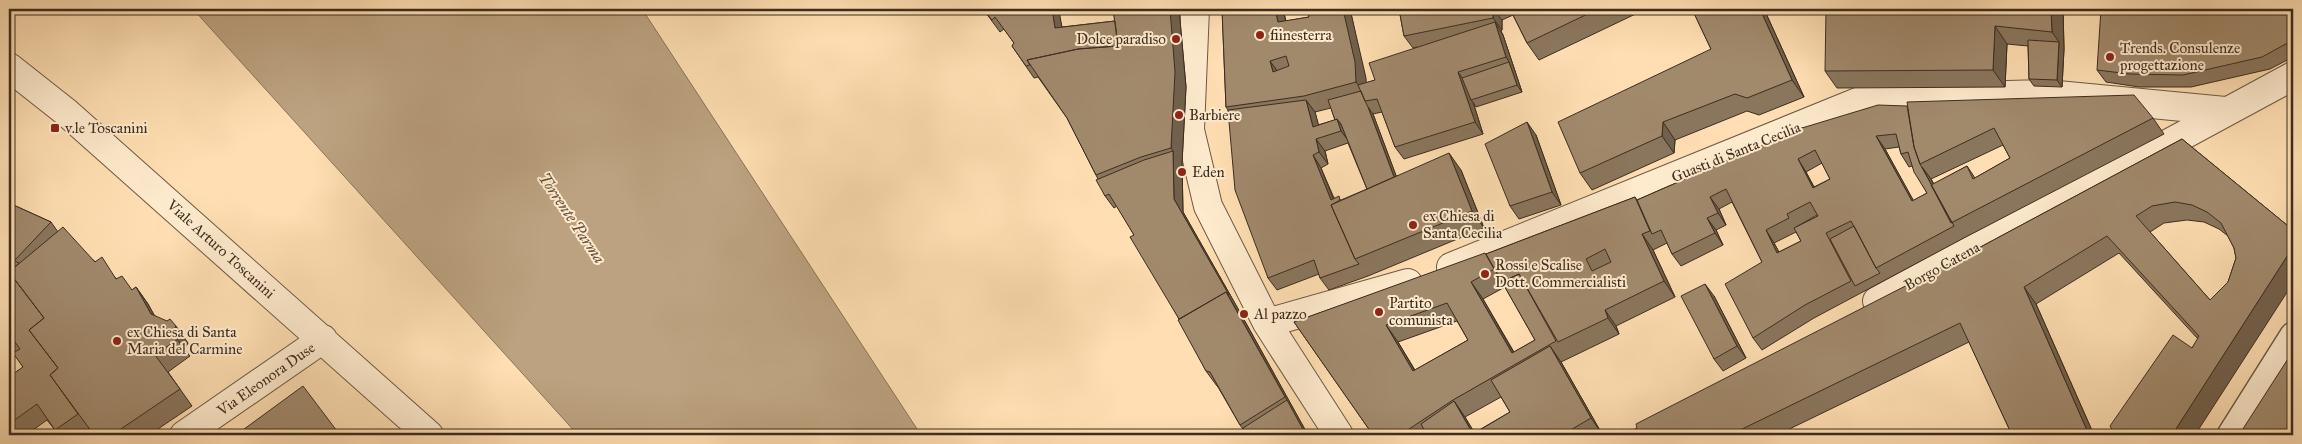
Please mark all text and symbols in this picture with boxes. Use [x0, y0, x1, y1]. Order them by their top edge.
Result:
place label: fiinesterra [1270, 26, 1332, 44]
marker: fiinesterra [1254, 29, 1266, 41]
place label: Dolce paradiso [1076, 30, 1166, 48]
marker: Dolce paradiso [1170, 33, 1182, 45]
place label: Trends. Consulenze progettazione [2119, 39, 2240, 74]
marker: Trends. Consulenze progettazione [2104, 51, 2116, 63]
place label: Barbiere [1189, 106, 1240, 124]
marker: Barbiere [1173, 109, 1185, 121]
street label: Guasti di Santa Cecilia [1669, 118, 1804, 186]
place label: v.le Toscanini [64, 119, 148, 137]
marker: v.le Toscanini [49, 122, 61, 134]
place label: Eden [1192, 163, 1225, 181]
marker: Eden [1176, 166, 1188, 178]
water label: Torrente Parma [535, 169, 609, 267]
street label: Viale Arturo Toscanini [163, 195, 279, 302]
place label: ex Chiesa di Santa Cecilia [1423, 207, 1503, 242]
marker: ex Chiesa di Santa Cecilia [1407, 219, 1419, 231]
street label: Borgo Catena [1901, 238, 1984, 294]
place label: Rossi e Scalise Dott. Commercialisti [1495, 256, 1626, 291]
marker: Rossi e Scalise Dott. Commercialisti [1479, 268, 1491, 280]
place label: Partito comunista [1389, 294, 1453, 329]
place label: Al pazzo [1253, 305, 1307, 323]
marker: Partito comunista [1373, 306, 1385, 318]
marker: Al pazzo [1238, 308, 1250, 320]
place label: ex Chiesa di Santa Maria del Carmine [127, 323, 242, 358]
marker: ex Chiesa di Santa Maria del Carmine [111, 335, 123, 347]
street label: Via Eleonora Duse [213, 339, 318, 420]

